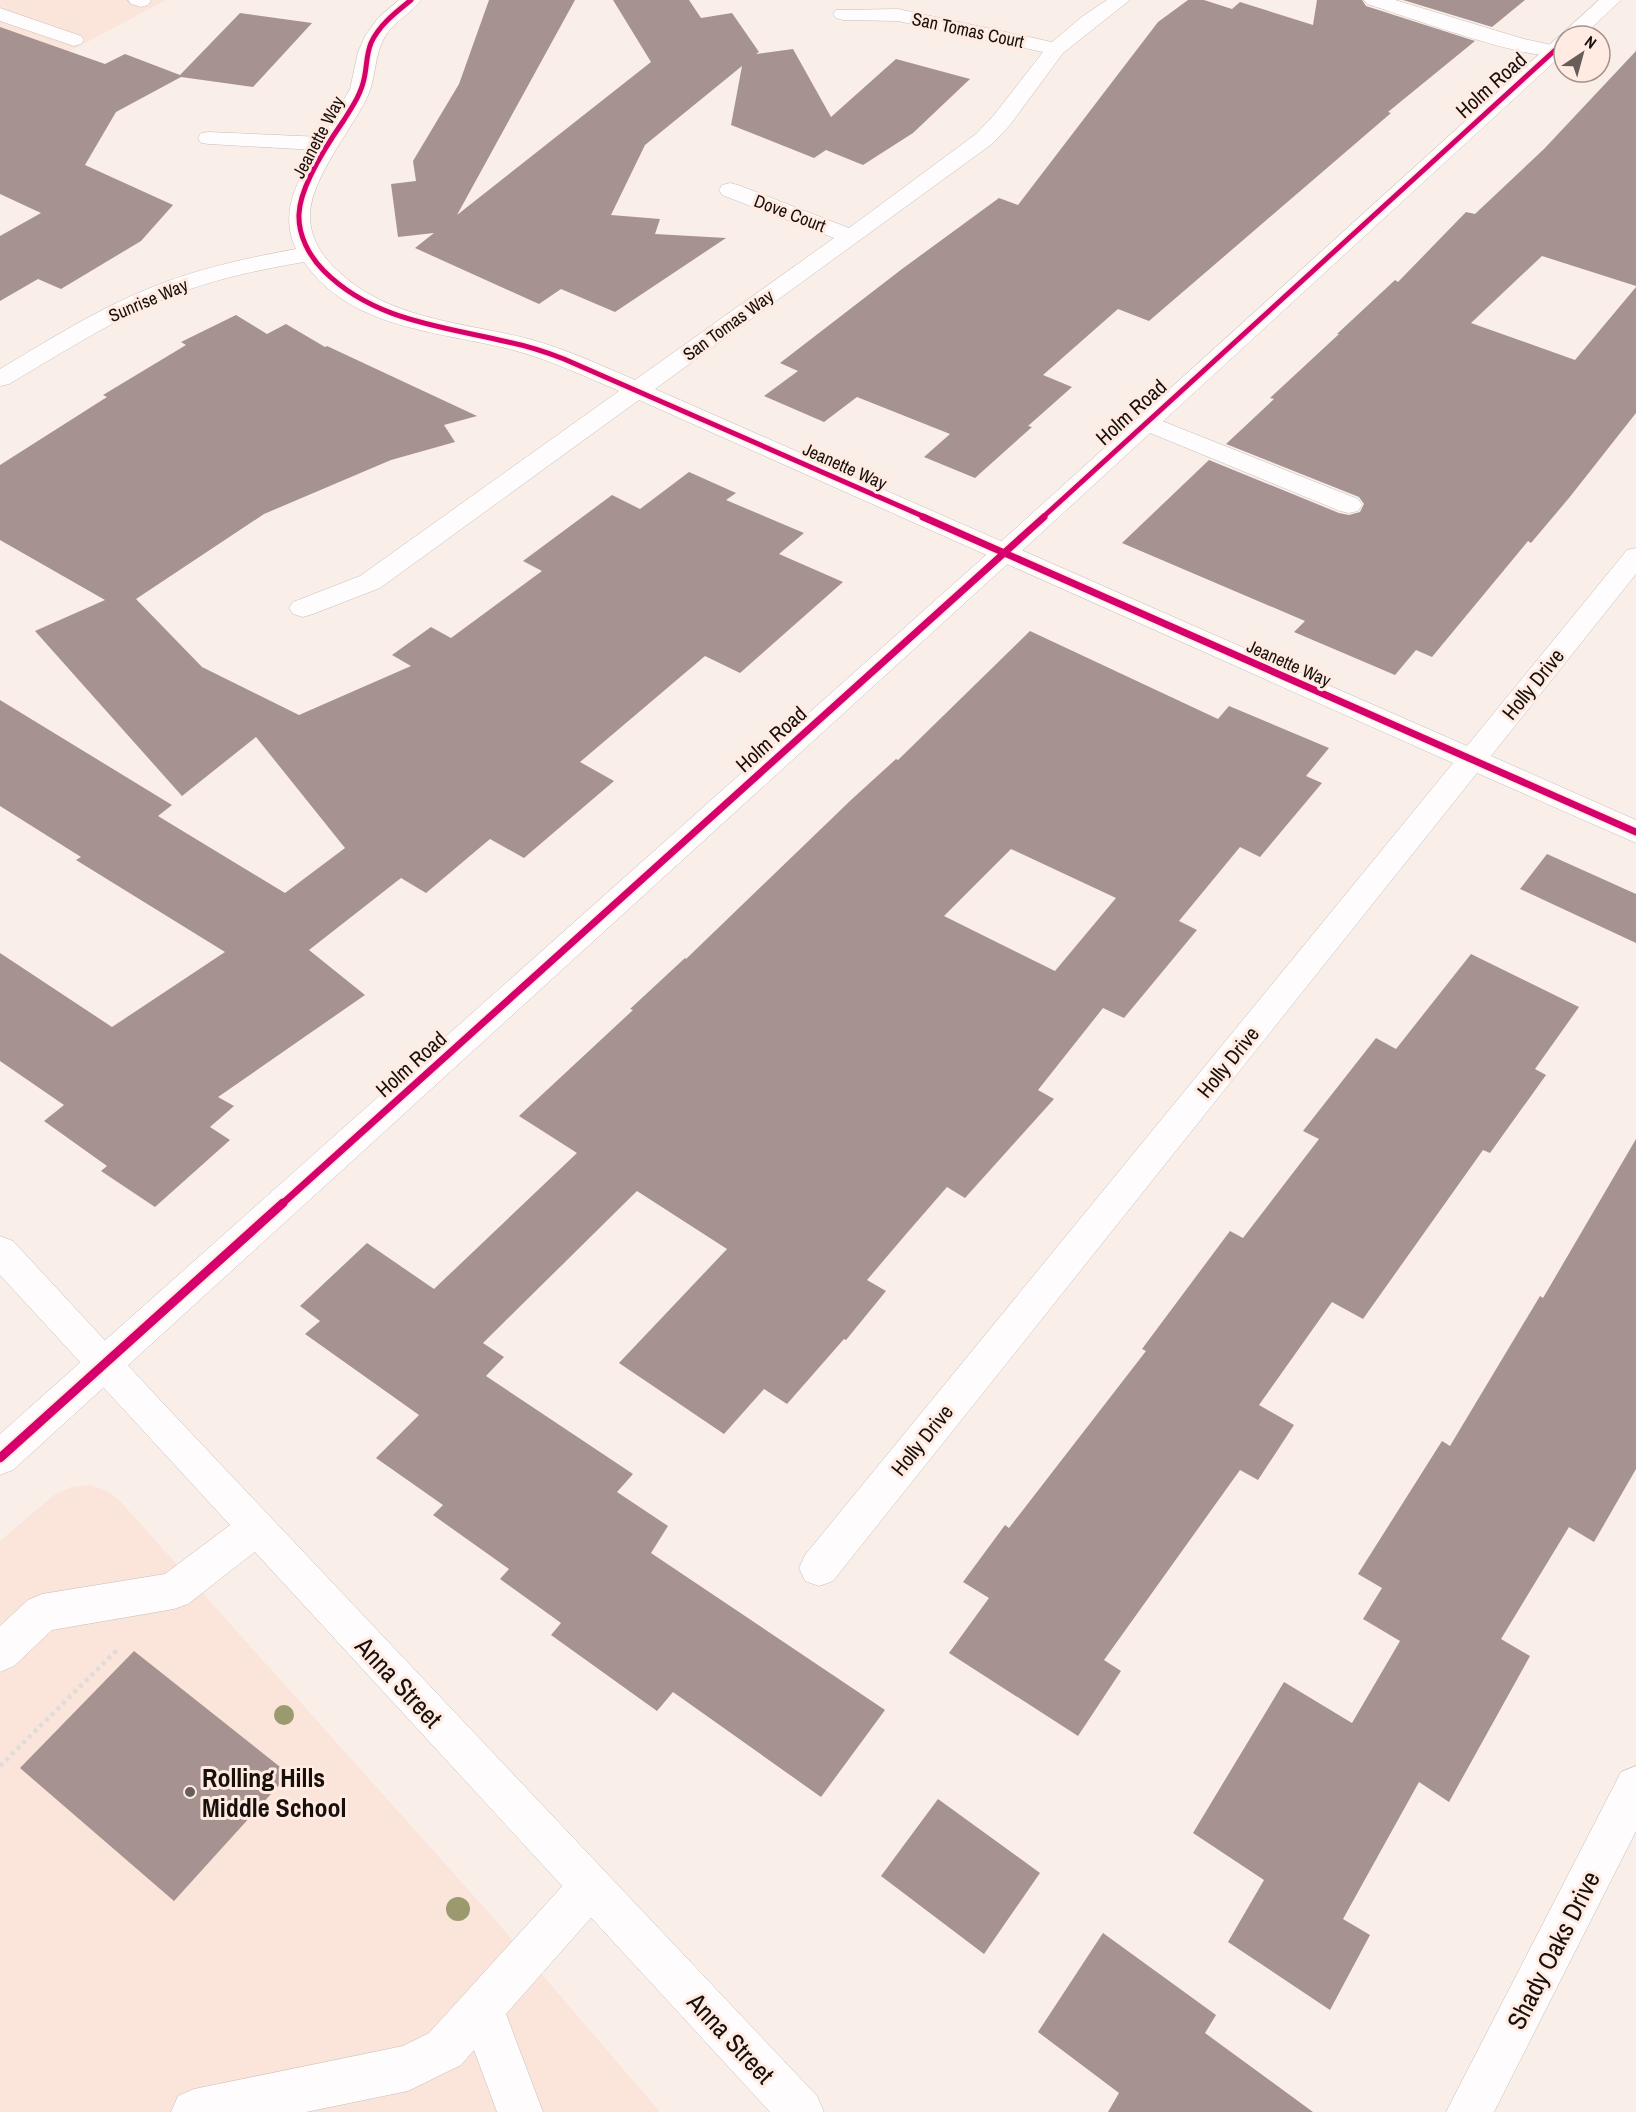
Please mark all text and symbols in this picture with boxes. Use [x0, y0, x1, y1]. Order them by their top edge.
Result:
street label: San Tomas Court [910, 6, 1026, 54]
north arrow [1552, 24, 1612, 84]
text: N [1581, 30, 1601, 54]
street label: Holm Road [1449, 45, 1533, 125]
street label: Jeanette Way [286, 91, 350, 182]
street label: Dove Court [751, 188, 829, 238]
street label: Sunrise Way [104, 272, 192, 328]
street label: San Tomas Way [678, 283, 779, 366]
street label: Holm Road [1089, 372, 1173, 452]
street label: Jeanette Way [799, 436, 892, 496]
street label: Jeanette Way [1243, 633, 1336, 693]
street label: Holly Drive [1495, 642, 1571, 726]
street label: Holm Road [729, 699, 813, 779]
street label: Holly Drive [1190, 1020, 1266, 1104]
street label: Holm Road [369, 1024, 453, 1104]
street label: Holly Drive [884, 1398, 960, 1482]
street label: Anna Street [347, 1628, 450, 1735]
place label: Rolling Hills Middle School [202, 1760, 347, 1825]
marker: Rolling Hills Middle School [183, 1785, 197, 1799]
street label: Shady Oaks Drive [1498, 1865, 1608, 2035]
street label: Anna Street [679, 1984, 782, 2091]

